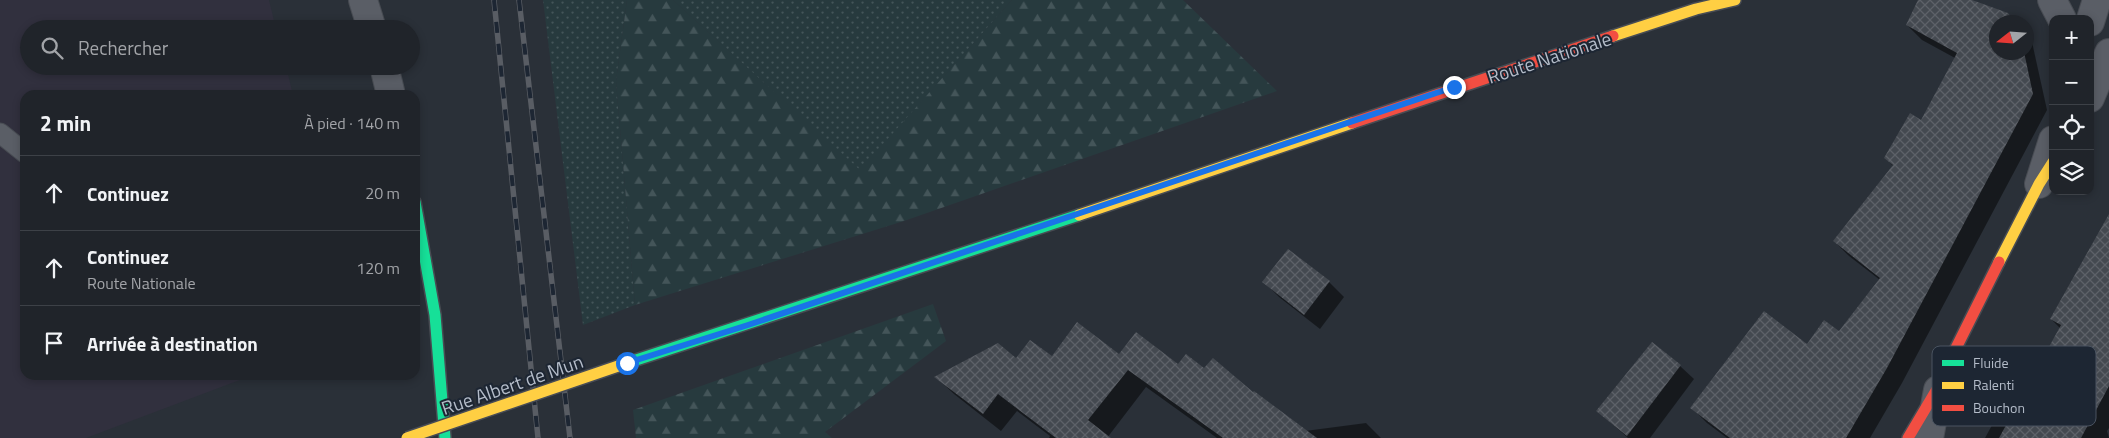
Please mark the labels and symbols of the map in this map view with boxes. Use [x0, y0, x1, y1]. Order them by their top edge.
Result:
north arrow [1989, 15, 2034, 60]
street label: Route Nationale [1483, 23, 1615, 91]
route end [1443, 76, 1466, 99]
street label: Rue Albert de Mun [437, 346, 587, 422]
legend [1932, 346, 2096, 426]
route start [616, 352, 639, 375]
text: Fluide [1973, 352, 2009, 373]
text: Ralenti [1973, 374, 2014, 395]
text: Bouchon [1973, 397, 2025, 418]

